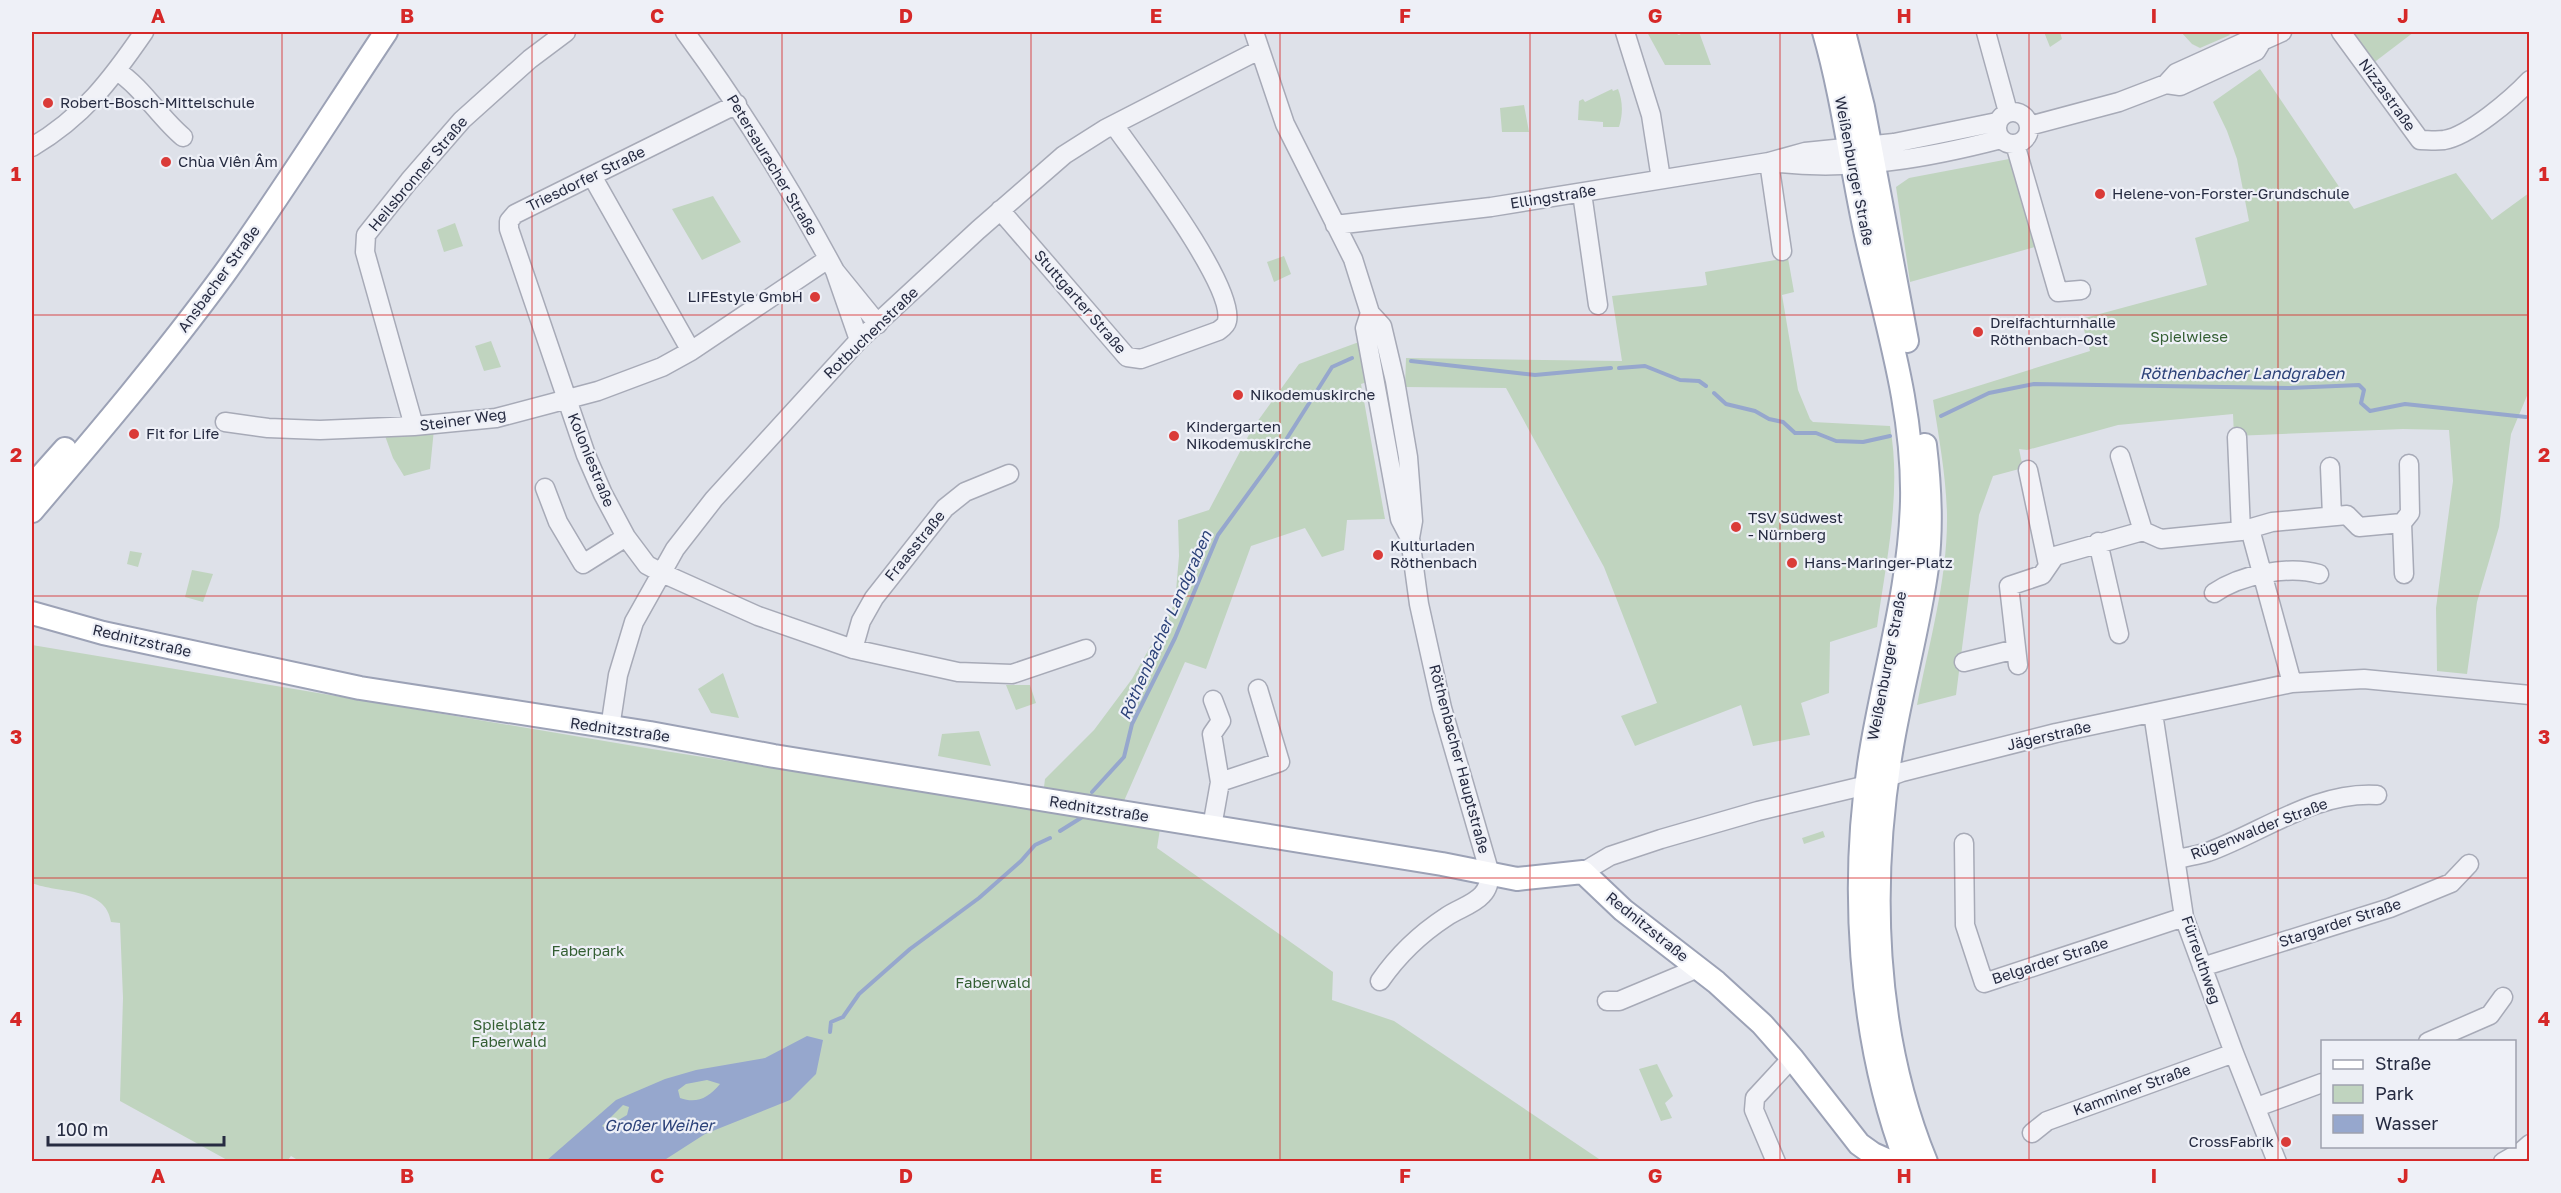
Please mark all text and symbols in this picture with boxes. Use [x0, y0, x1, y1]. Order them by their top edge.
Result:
text: A [151, 3, 165, 27]
text: B [400, 3, 414, 27]
text: C [650, 3, 664, 27]
text: D [899, 3, 913, 27]
text: E [1150, 3, 1162, 27]
text: F [1399, 3, 1411, 27]
text: G [1648, 3, 1662, 27]
text: H [1896, 3, 1912, 27]
text: I [2151, 3, 2157, 27]
text: J [2397, 3, 2409, 27]
street label: Nizzastraße [2356, 55, 2420, 134]
street label: Petersauracher Straße [724, 91, 822, 238]
place label: Robert-Bosch-Mittelschule [60, 93, 255, 111]
street label: Weißenburger Straße [1832, 95, 1878, 247]
marker: Robert-Bosch-Mittelschule [41, 96, 55, 110]
street label: Heilsbronner Straße [364, 112, 471, 234]
street label: Triesdorfer Straße [523, 142, 648, 215]
place label: Chùa Viên Âm [178, 152, 278, 170]
marker: Chùa Viên Âm [159, 155, 173, 169]
text: 1 [11, 161, 21, 185]
text: 1 [2539, 161, 2549, 185]
street label: Ellingstraße [1509, 180, 1597, 212]
place label: Helene-von-Forster-Grundschule [2112, 184, 2350, 202]
marker: Helene-von-Forster-Grundschule [2093, 187, 2107, 201]
street label: Ansbacher Straße [173, 221, 263, 335]
street label: Stuttgarter Straße [1031, 246, 1131, 357]
street label: Rotbuchenstraße [819, 282, 921, 382]
place label: LIFEstyle GmbH [687, 287, 803, 305]
marker: LIFEstyle GmbH [808, 290, 822, 304]
place label: Dreifachturnhalle Röthenbach-Ost [1990, 313, 2116, 348]
marker: Dreifachturnhalle Röthenbach-Ost [1971, 325, 1985, 339]
park label: Spielwiese [2150, 327, 2228, 345]
water label: Röthenbacher Landgraben [2140, 363, 2345, 383]
place label: Nikodemuskirche [1250, 385, 1375, 403]
marker: Nikodemuskirche [1231, 388, 1245, 402]
street label: Steiner Weg [418, 404, 507, 434]
street label: Koloniestraße [565, 410, 619, 510]
place label: Kindergarten Nikodemuskirche [1186, 417, 1311, 452]
place label: Fit for Life [146, 424, 220, 442]
marker: Fit for Life [127, 427, 141, 441]
marker: Kindergarten Nikodemuskirche [1167, 429, 1181, 443]
text: 2 [10, 442, 22, 466]
text: 2 [2538, 442, 2550, 466]
street label: Fraasstraße [880, 506, 948, 584]
place label: TSV Südwest - Nürnberg [1748, 508, 1843, 543]
marker: TSV Südwest - Nürnberg [1729, 520, 1743, 534]
water label: Röthenbacher Landgraben [1114, 526, 1216, 723]
place label: Kulturladen Röthenbach [1390, 536, 1477, 571]
marker: Kulturladen Röthenbach [1371, 548, 1385, 562]
place label: Hans-Maringer-Platz [1804, 553, 1953, 571]
marker: Hans-Maringer-Platz [1785, 556, 1799, 570]
street label: Weißenburger Straße [1863, 589, 1909, 742]
street label: Rednitzstraße [91, 620, 194, 660]
street label: Röthenbacher Hauptstraße [1426, 662, 1494, 856]
street label: Rednitzstraße [569, 713, 672, 745]
street label: Jägerstraße [2005, 717, 2093, 753]
text: 3 [10, 724, 22, 748]
text: 3 [2538, 724, 2550, 748]
street label: Rednitzstraße [1048, 791, 1151, 825]
street label: Rügenwalder Straße [2188, 794, 2330, 863]
street label: Rednitzstraße [1603, 888, 1693, 965]
street label: Stargarder Straße [2276, 894, 2403, 950]
street label: Fürreuthweg [2178, 913, 2225, 1006]
street label: Belgarder Straße [1989, 933, 2110, 987]
park label: Faberpark [552, 941, 625, 959]
park label: Faberwald [955, 973, 1031, 991]
text: 4 [10, 1006, 22, 1030]
text: 4 [2538, 1006, 2550, 1030]
park label: Spielplatz Faberwald [471, 1015, 547, 1050]
legend [2321, 1040, 2516, 1148]
text: Straße [2375, 1052, 2431, 1074]
street label: Kamminer Straße [2070, 1059, 2193, 1119]
text: Park [2375, 1082, 2414, 1104]
scale bar [48, 1109, 224, 1147]
text: Wasser [2375, 1112, 2438, 1134]
water label: Großer Weiher [604, 1115, 716, 1135]
text: 100 m [57, 1118, 108, 1140]
place label: CrossFabrik [2189, 1132, 2275, 1150]
marker: CrossFabrik [2279, 1135, 2293, 1149]
text: A [151, 1163, 165, 1187]
text: B [400, 1163, 414, 1187]
text: C [650, 1163, 664, 1187]
text: D [899, 1163, 913, 1187]
text: E [1150, 1163, 1162, 1187]
text: F [1399, 1163, 1411, 1187]
text: G [1648, 1163, 1662, 1187]
text: H [1896, 1163, 1912, 1187]
text: I [2151, 1163, 2157, 1187]
text: J [2397, 1163, 2409, 1187]

